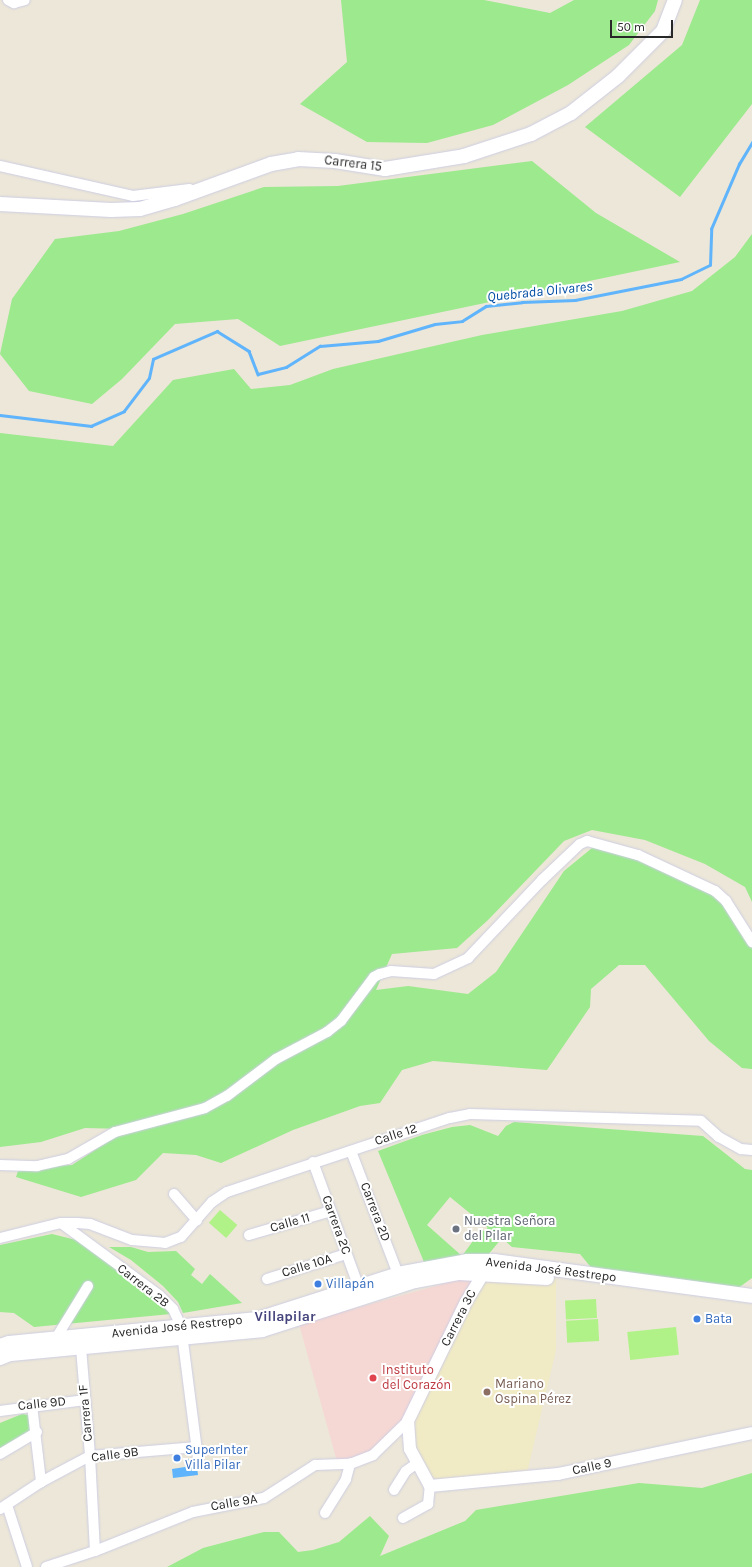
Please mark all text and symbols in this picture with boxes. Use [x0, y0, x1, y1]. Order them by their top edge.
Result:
scale bar [612, 12, 675, 38]
text: 50 m [617, 20, 645, 34]
street label: Carrera 15 [323, 153, 383, 175]
water label: Quebrada Olivares [486, 278, 594, 306]
street label: Calle 12 [373, 1121, 419, 1149]
street label: Carrera 2D [357, 1180, 393, 1244]
street label: Carrera 2C [318, 1193, 354, 1257]
street label: Calle 11 [268, 1210, 312, 1236]
place label: Nuestra Señora del Pilar [464, 1214, 555, 1245]
marker: Nuestra Señora del Pilar [451, 1224, 461, 1234]
street label: Calle 10A [280, 1251, 334, 1281]
street label: Avenida José Restrepo [485, 1254, 617, 1286]
street label: Carrera 2B [114, 1261, 172, 1311]
place label: Villapán [326, 1276, 374, 1292]
marker: Villapán [313, 1279, 323, 1289]
street label: Carrera 3C [438, 1287, 480, 1349]
district label: Villapilar [255, 1309, 315, 1325]
place label: Bata [705, 1311, 732, 1327]
street label: Avenida José Restrepo [111, 1312, 243, 1342]
marker: Bata [692, 1314, 702, 1324]
place label: Instituto del Corazón [382, 1363, 451, 1394]
marker: Instituto del Corazón [367, 1372, 379, 1384]
place label: Mariano Ospina Pérez [495, 1377, 571, 1408]
street label: Carrera 1F [76, 1384, 96, 1442]
marker: Mariano Ospina Pérez [482, 1387, 492, 1397]
street label: Calle 9D [17, 1394, 67, 1414]
place label: SuperInter Villa Pilar [185, 1443, 247, 1474]
street label: Calle 9B [90, 1444, 140, 1466]
marker: SuperInter Villa Pilar [172, 1453, 182, 1463]
street label: Calle 9 [571, 1455, 613, 1479]
street label: Calle 9A [209, 1491, 259, 1515]

